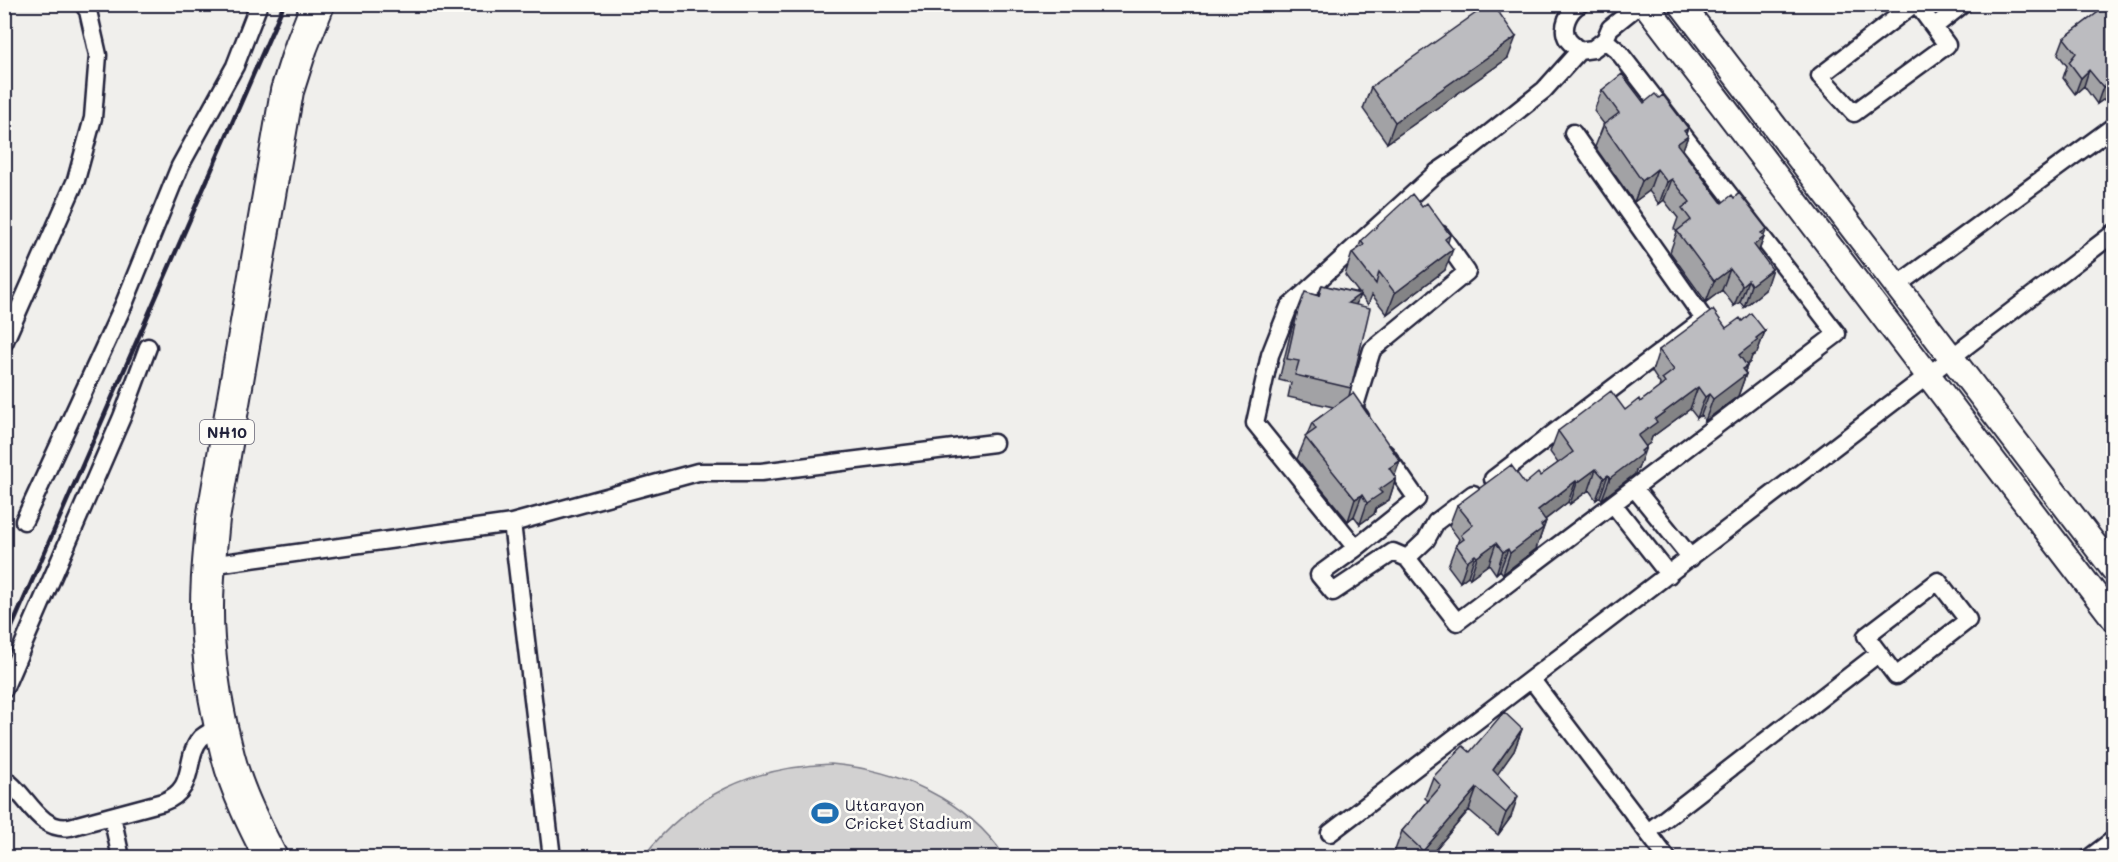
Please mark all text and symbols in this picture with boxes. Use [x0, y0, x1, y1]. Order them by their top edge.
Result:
road number: NH10 [200, 420, 254, 444]
place label: Uttarayon Cricket Stadium [845, 794, 972, 833]
sports icon: Uttarayon Cricket Stadium [810, 798, 840, 828]

